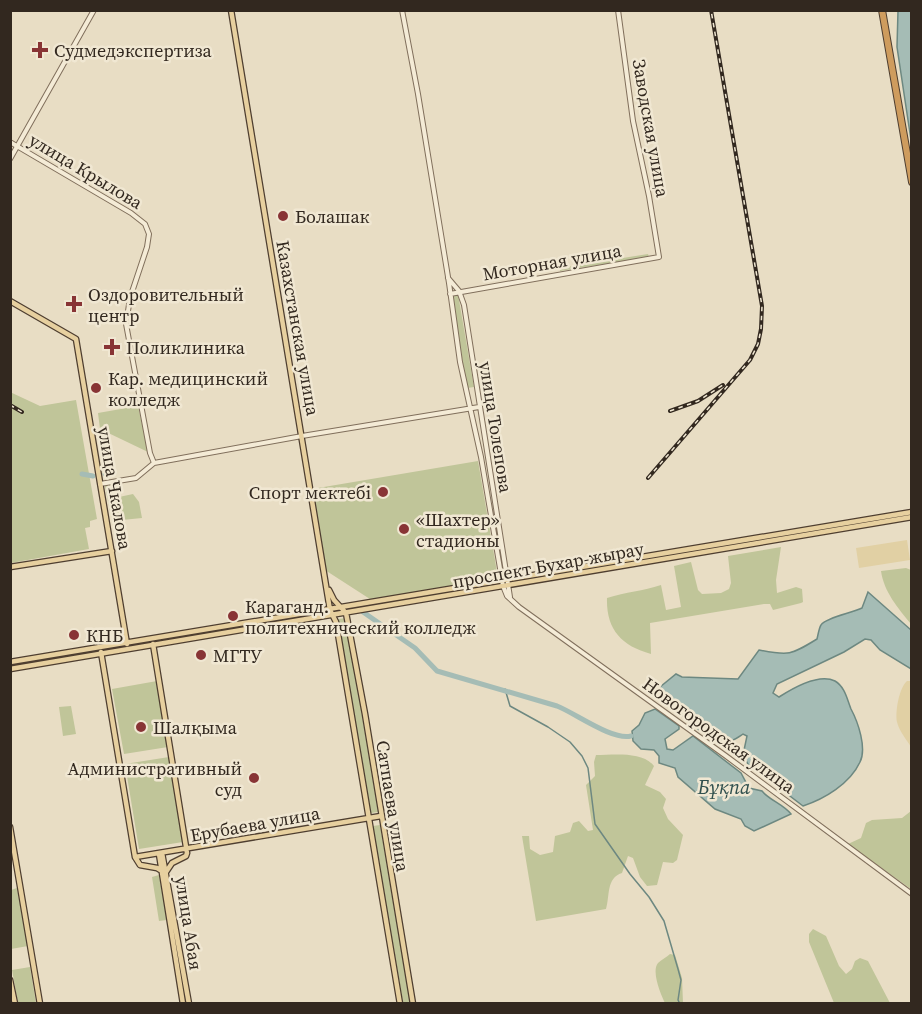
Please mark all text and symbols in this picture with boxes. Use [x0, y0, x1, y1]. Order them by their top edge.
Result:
place label: Судмедэкспертиза [54, 38, 213, 63]
marker: Судмедэкспертиза [31, 41, 49, 59]
street label: Заводская улица [627, 57, 676, 200]
street label: улица Крылова [25, 127, 148, 215]
place label: Болашак [295, 204, 370, 229]
marker: Болашак [276, 209, 290, 223]
street label: Моторная улица [481, 237, 624, 287]
street label: Казахстанская улица [270, 238, 326, 418]
place label: Оздоровительный центр [88, 282, 244, 328]
marker: Оздоровительный центр [65, 295, 83, 313]
place label: Поликлиника [126, 335, 246, 360]
marker: Поликлиника [103, 338, 121, 356]
street label: улица Толепова [473, 360, 519, 495]
place label: Кар. медицинский колледж [108, 366, 268, 412]
marker: Кар. медицинский колледж [89, 381, 103, 395]
street label: улица Чкалова [92, 424, 138, 552]
place label: Спорт мектебі [249, 480, 371, 505]
marker: Спорт мектебі [376, 485, 390, 499]
place label: «Шахтер» стадионы [416, 507, 500, 553]
marker: «Шахтер» стадионы [397, 522, 411, 536]
street label: проспект Бухар-жырау [450, 536, 646, 594]
place label: Караганд. политехнический колледж [245, 594, 476, 640]
marker: Караганд. политехнический колледж [226, 609, 240, 623]
place label: КНБ [86, 623, 123, 648]
marker: КНБ [67, 628, 81, 642]
place label: МГТУ [213, 643, 262, 668]
marker: МГТУ [194, 648, 208, 662]
street label: Новогородская улица [638, 671, 801, 799]
place label: Шалқыма [153, 715, 238, 740]
marker: Шалқыма [134, 720, 148, 734]
street label: Сатпаева улица [370, 739, 416, 874]
place label: Административный суд [68, 756, 242, 802]
marker: Административный суд [247, 771, 261, 785]
water label: Бұқпа [697, 773, 751, 801]
street label: Ерубаева улица [188, 800, 323, 848]
street label: улица Абая [169, 874, 209, 972]

